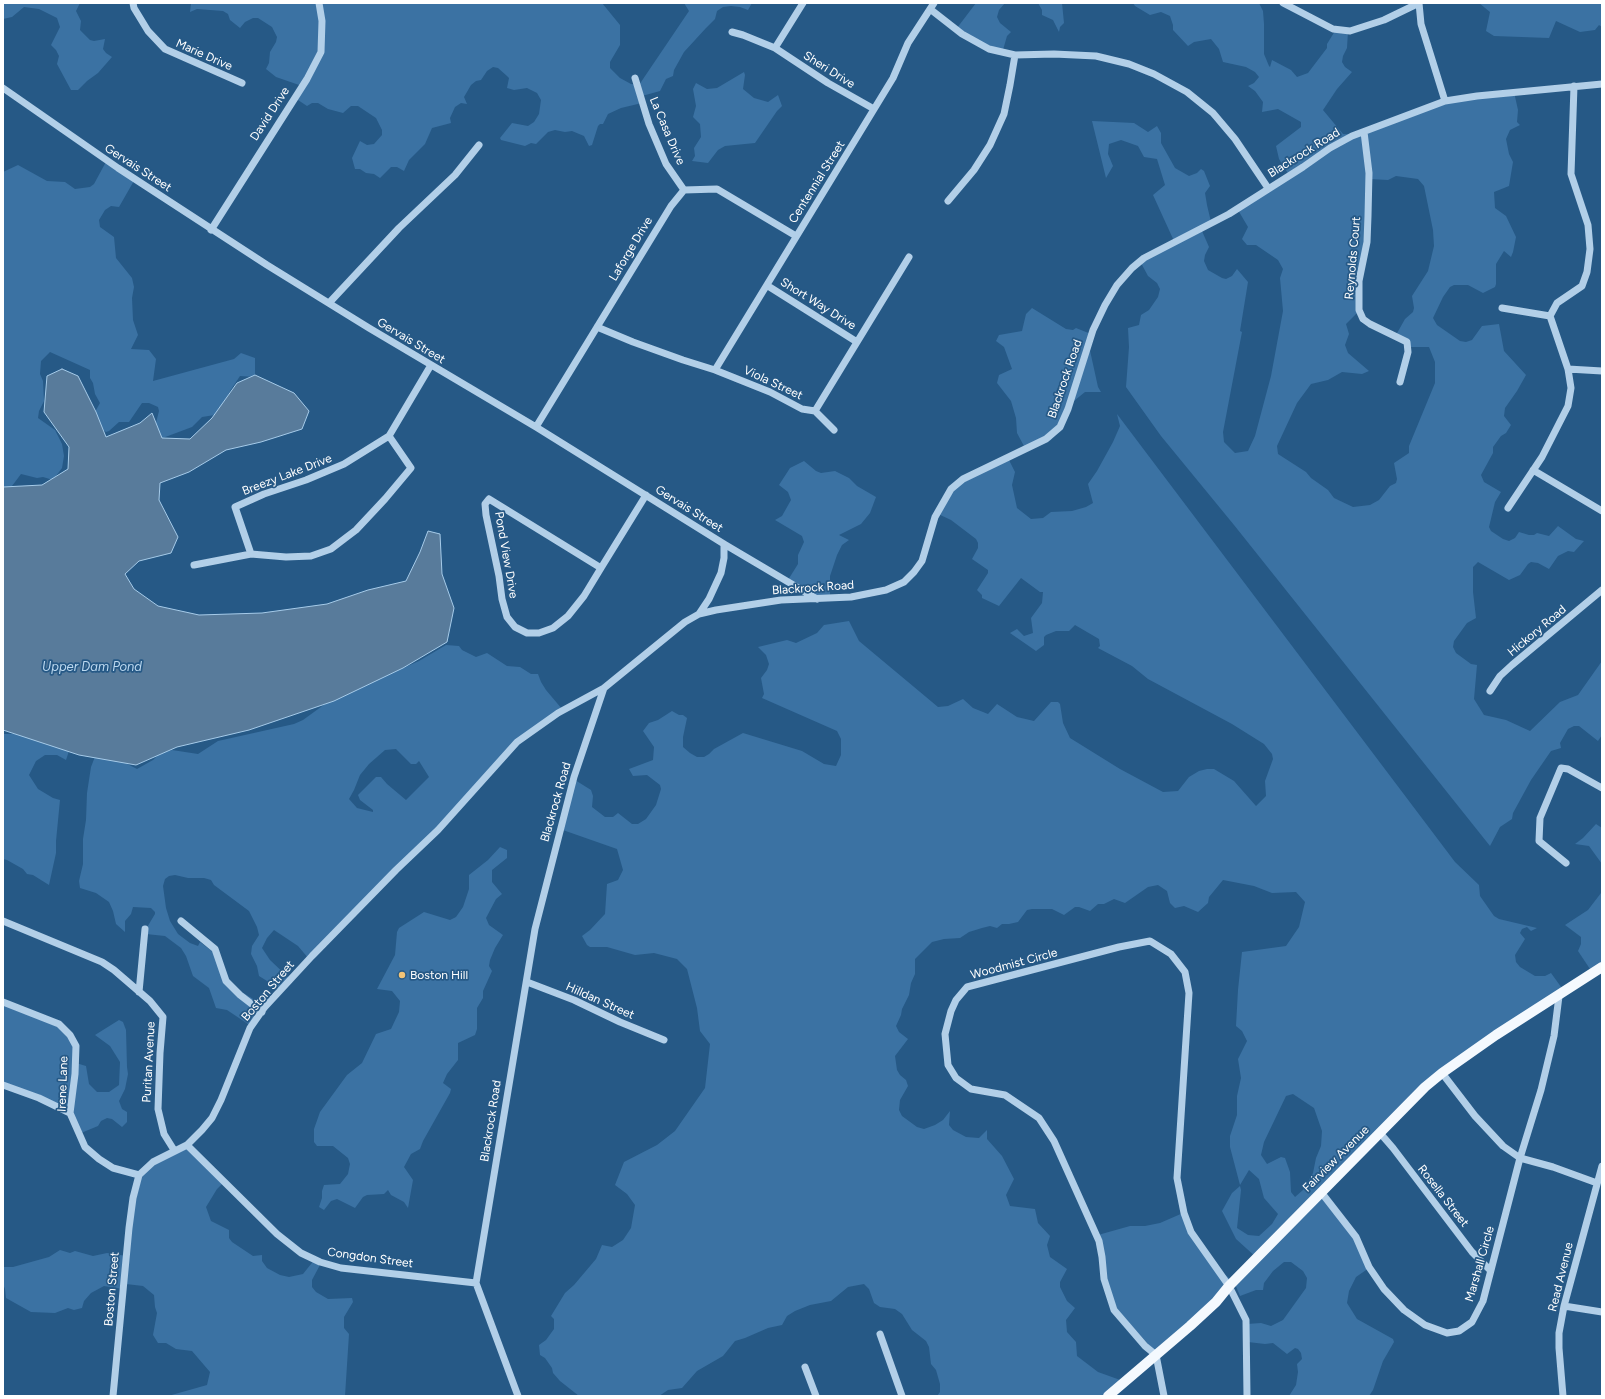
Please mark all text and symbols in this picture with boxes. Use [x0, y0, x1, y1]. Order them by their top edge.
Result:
street label: Marie Drive [173, 36, 235, 74]
street label: Sheri Drive [801, 48, 857, 92]
street label: David Drive [247, 84, 293, 144]
street label: La Casa Drive [646, 95, 688, 167]
street label: Blackrock Road [1265, 125, 1343, 181]
street label: Centennial Street [786, 138, 848, 226]
street label: Gervais Street [102, 141, 174, 195]
street label: Laforge Drive [606, 214, 656, 284]
street label: Reynolds Court [1342, 216, 1364, 300]
street label: Short Way Drive [777, 275, 859, 333]
street label: Gervais Street [374, 315, 448, 367]
street label: Blackrock Road [1045, 338, 1085, 420]
street label: Viola Street [741, 363, 805, 403]
street label: Breezy Lake Drive [240, 451, 334, 499]
street label: Gervais Street [653, 483, 725, 535]
street label: Pond View Drive [491, 510, 521, 600]
street label: Blackrock Road [771, 578, 855, 598]
street label: Hickory Road [1505, 602, 1569, 660]
water label: Upper Dam Pond [42, 659, 142, 675]
street label: Blackrock Road [538, 760, 574, 844]
street label: Woodmist Circle [969, 945, 1059, 983]
street label: Boston Street [239, 958, 297, 1024]
place label: Boston Hill [410, 968, 468, 982]
marker: Boston Hill [397, 970, 407, 980]
street label: Hilldan Street [564, 979, 636, 1023]
street label: Puritan Avenue [140, 1021, 158, 1103]
street label: Irene Lane [55, 1056, 71, 1112]
street label: Blackrock Road [477, 1079, 505, 1163]
street label: Fairview Avenue [1300, 1123, 1372, 1195]
street label: Rosella Street [1414, 1162, 1472, 1230]
street label: Marshall Circle [1462, 1224, 1498, 1304]
street label: Read Avenue [1545, 1241, 1577, 1313]
street label: Congdon Street [326, 1245, 414, 1271]
street label: Boston Street [102, 1251, 122, 1327]

